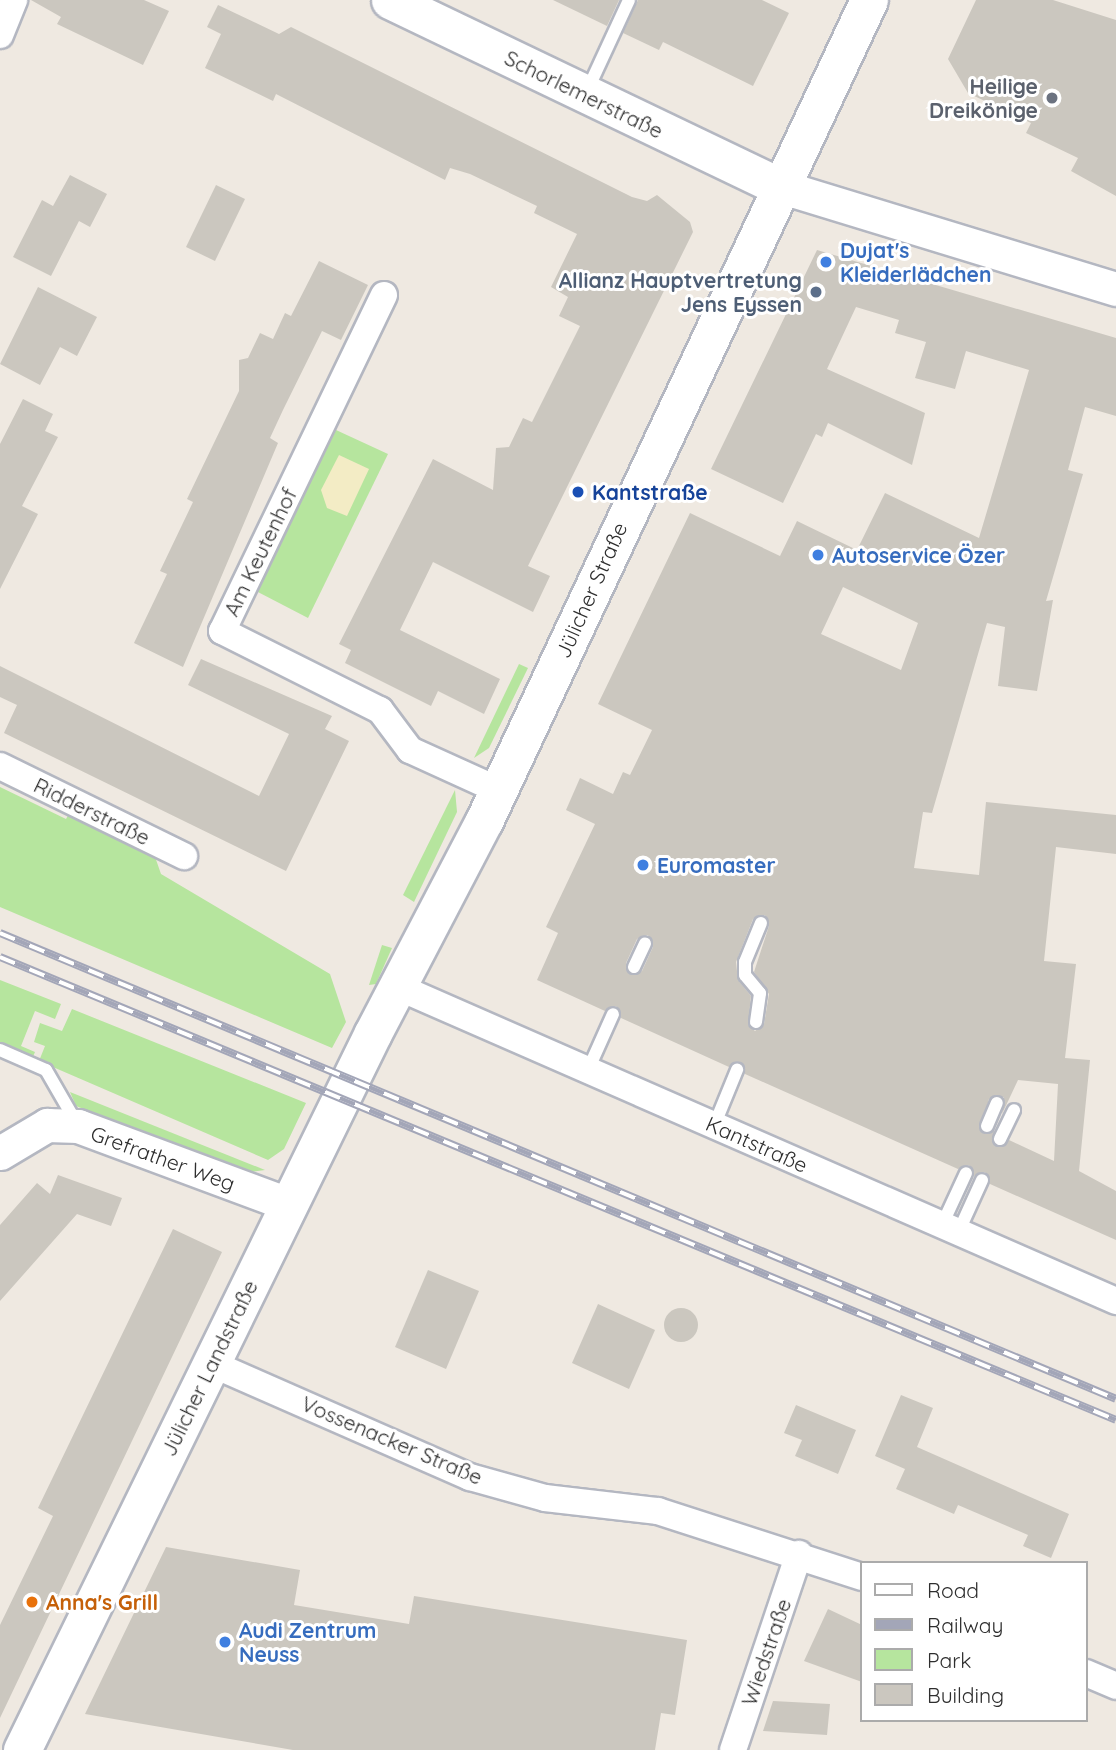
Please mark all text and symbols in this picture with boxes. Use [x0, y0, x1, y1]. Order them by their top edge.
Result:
street label: Schorlemerstraße [501, 45, 667, 143]
place label: Heilige Dreikönige [929, 73, 1038, 123]
marker: Heilige Dreikönige [1044, 90, 1060, 106]
place label: Dujat's Kleiderlädchen [840, 237, 991, 287]
marker: Dujat's Kleiderlädchen [818, 254, 834, 270]
place label: Allianz Hauptvertretung Jens Eyssen [559, 267, 802, 317]
marker: Allianz Hauptvertretung Jens Eyssen [808, 284, 824, 300]
place label: Kantstraße [592, 479, 708, 505]
street label: Am Keutenhof [218, 484, 302, 620]
marker: Kantstraße [570, 484, 586, 500]
street label: Jülicher Straße [550, 518, 632, 662]
place label: Autoservice Özer [832, 542, 1005, 568]
marker: Autoservice Özer [810, 547, 826, 563]
street label: Ridderstraße [30, 772, 154, 850]
place label: Euromaster [657, 852, 776, 878]
marker: Euromaster [635, 857, 651, 873]
street label: Kantstraße [702, 1110, 812, 1178]
street label: Grefrather Weg [87, 1120, 239, 1196]
street label: Jülicher Landstraße [155, 1276, 263, 1460]
street label: Vossenacker Straße [298, 1391, 486, 1489]
legend [860, 1561, 1088, 1722]
text: Road [927, 1577, 979, 1603]
place label: Anna's Grill [46, 1589, 158, 1615]
marker: Anna's Grill [24, 1594, 40, 1610]
street label: Wiedstraße [736, 1595, 796, 1709]
text: Railway [927, 1612, 1003, 1638]
place label: Audi Zentrum Neuss [239, 1617, 376, 1667]
marker: Audi Zentrum Neuss [217, 1634, 233, 1650]
text: Park [927, 1647, 971, 1673]
text: Building [927, 1682, 1004, 1708]

